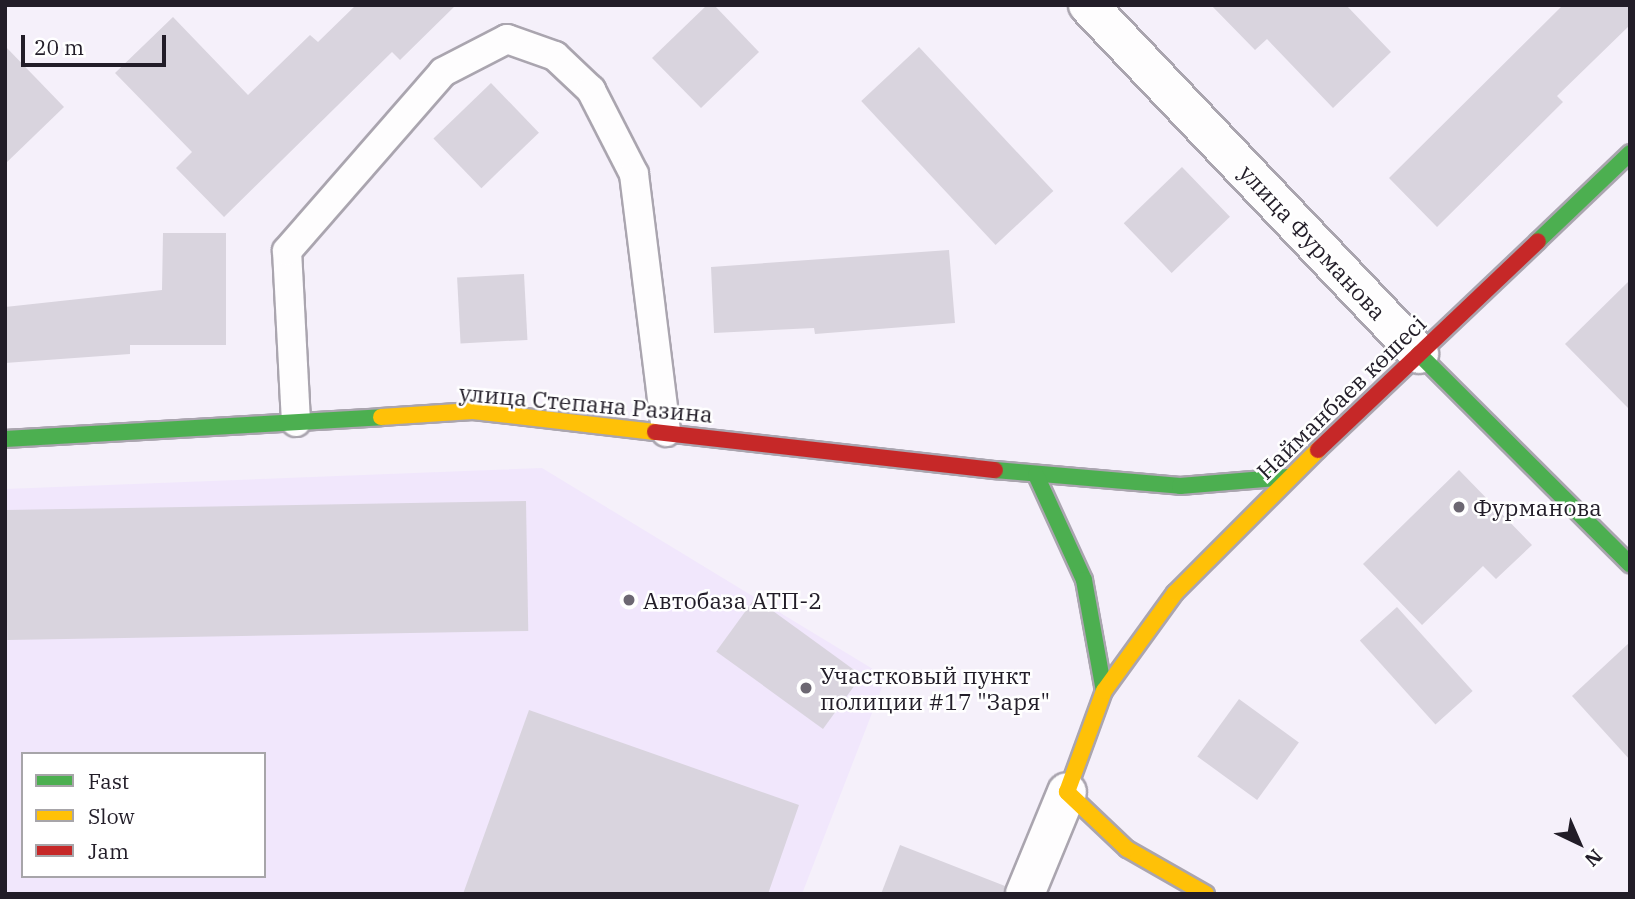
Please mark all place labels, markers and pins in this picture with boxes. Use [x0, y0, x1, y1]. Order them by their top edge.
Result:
place label: Фурманова [1473, 493, 1602, 521]
marker: Фурманова [1451, 499, 1467, 515]
place label: Автобаза АТП-2 [643, 586, 822, 614]
marker: Автобаза АТП-2 [621, 592, 637, 608]
place label: Участковый пункт полиции #17 "Заря" [820, 661, 1050, 715]
marker: Участковый пункт полиции #17 "Заря" [798, 680, 814, 696]

